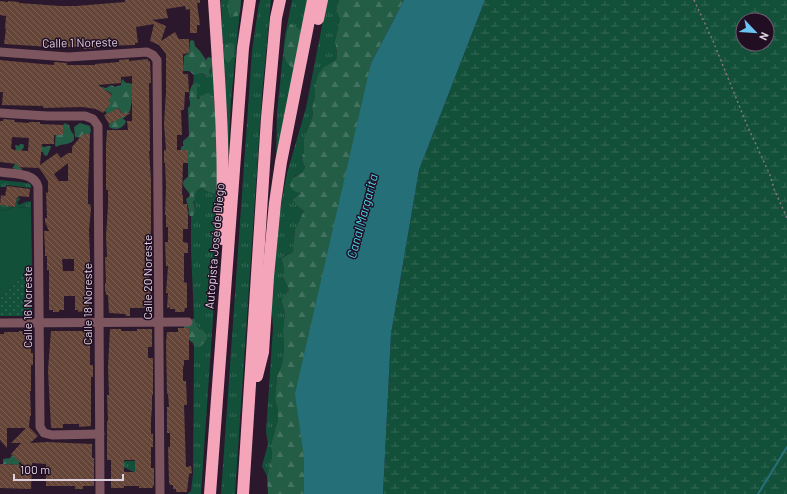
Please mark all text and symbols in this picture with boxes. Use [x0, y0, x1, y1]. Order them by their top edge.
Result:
north arrow [735, 12, 775, 52]
text: N [757, 30, 772, 43]
street label: Calle 1 Noreste [42, 34, 118, 50]
water label: Canal Margarita [343, 172, 381, 260]
street label: Autopista José de Diego [202, 183, 226, 309]
street label: Calle 20 Noreste [140, 235, 154, 319]
street label: Calle 18 Noreste [80, 263, 94, 345]
street label: Calle 16 Noreste [20, 266, 34, 348]
scale bar [14, 456, 123, 482]
text: 100 m [20, 462, 50, 476]

